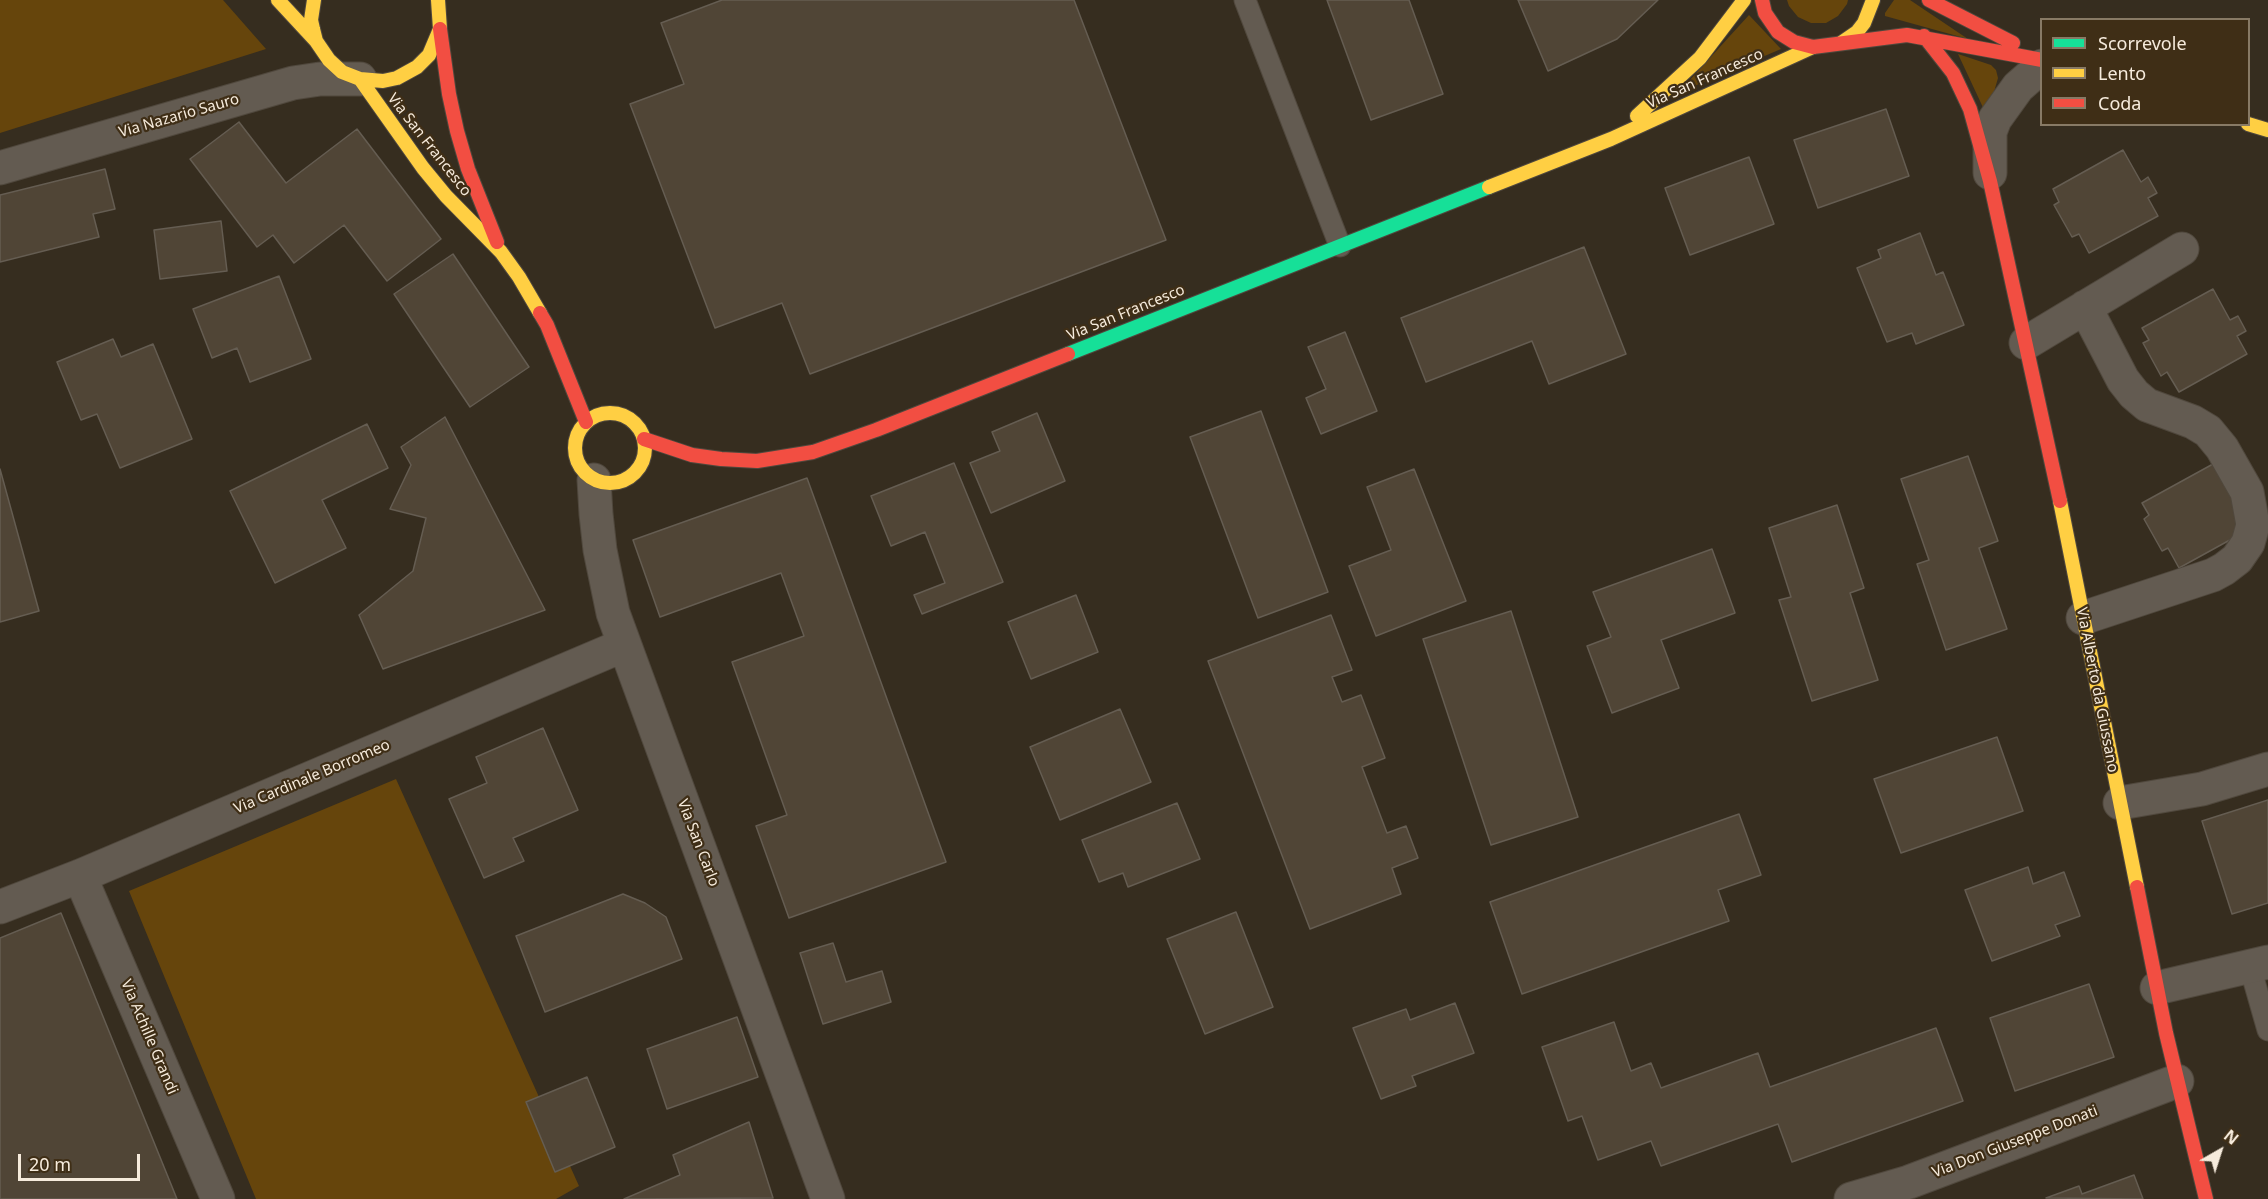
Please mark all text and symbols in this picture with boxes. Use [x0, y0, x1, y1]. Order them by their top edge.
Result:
legend [2040, 18, 2250, 126]
text: Scorrevole [2098, 31, 2187, 55]
street label: Via San Francesco [1644, 45, 1766, 113]
text: Lento [2098, 61, 2146, 85]
street label: Via Nazario Sauro [117, 90, 241, 142]
street label: Via San Francesco [383, 90, 475, 200]
text: Coda [2098, 91, 2141, 115]
street label: Via San Francesco [1064, 281, 1188, 345]
street label: Via Alberto da Giussano [2072, 606, 2122, 774]
street label: Via Cardinale Borromeo [231, 736, 393, 818]
street label: Via San Carlo [673, 797, 723, 889]
street label: Via Achille Grandi [117, 977, 181, 1097]
street label: Via Don Giuseppe Donati [1930, 1102, 2100, 1182]
north arrow [2190, 1121, 2250, 1181]
text: N [2219, 1124, 2243, 1150]
scale bar [21, 1142, 142, 1180]
text: 20 m [29, 1152, 71, 1176]

